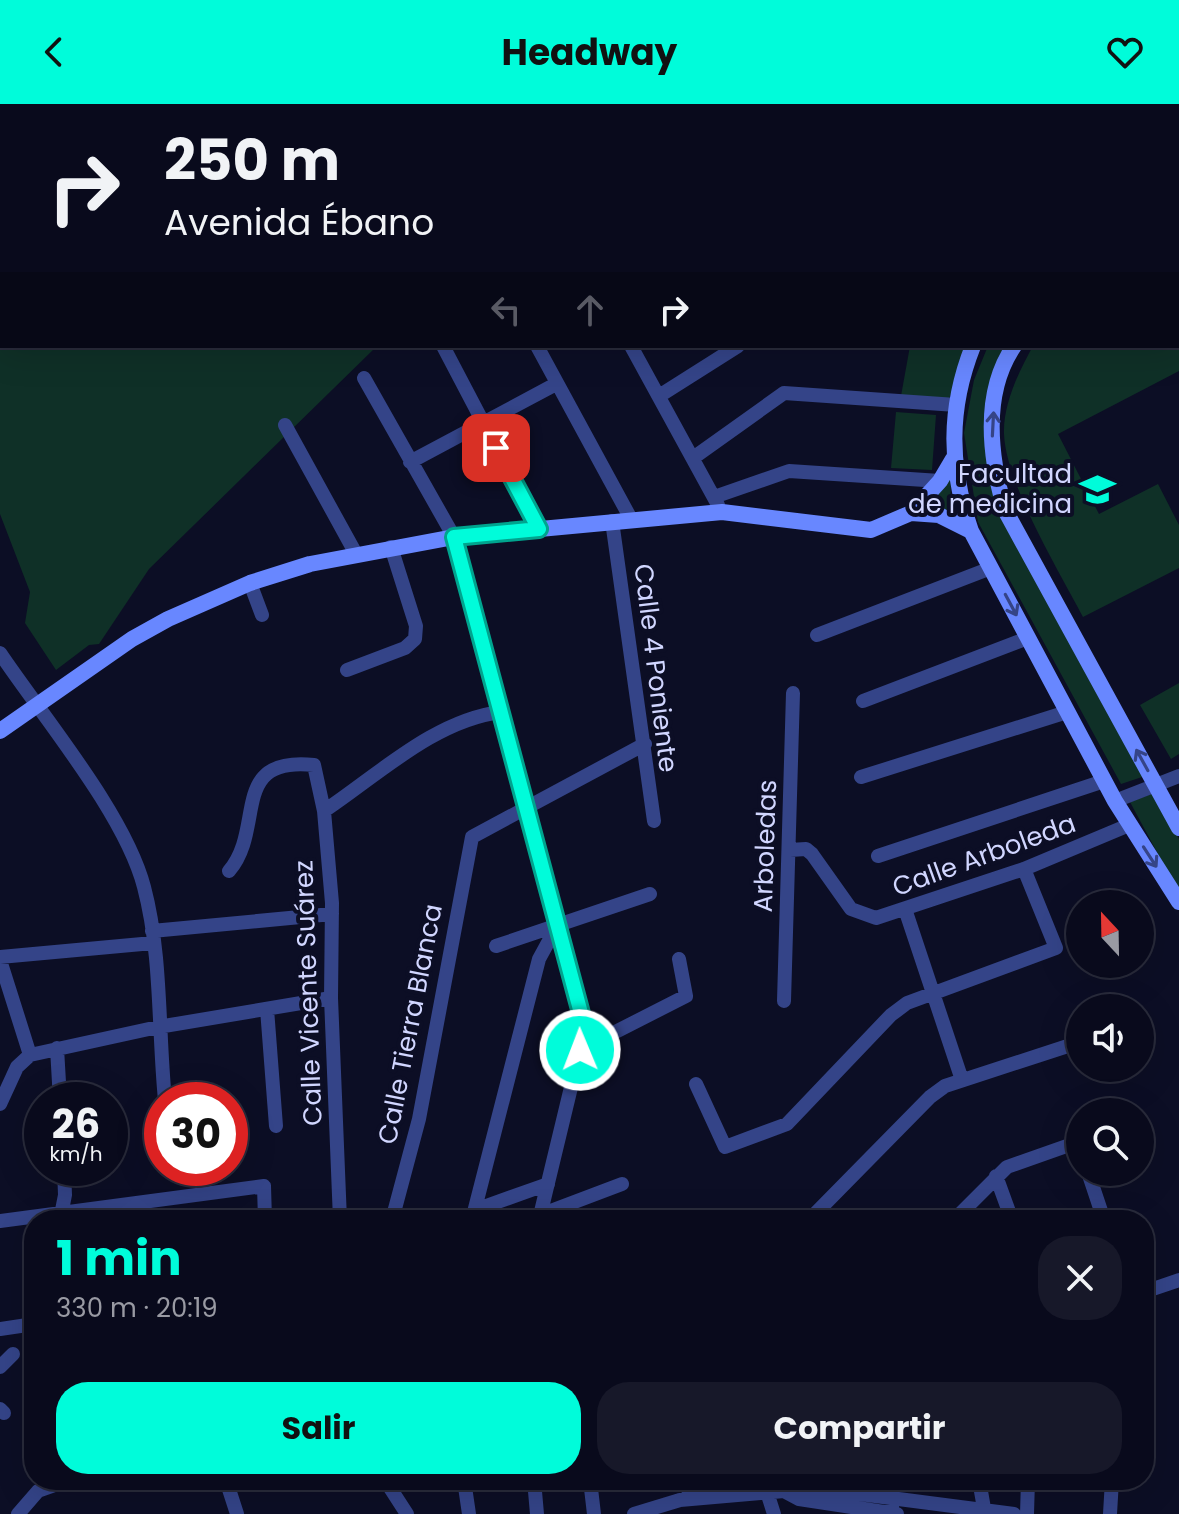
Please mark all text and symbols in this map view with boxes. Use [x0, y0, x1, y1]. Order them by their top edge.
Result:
text: Headway [502, 27, 677, 78]
icon: back [32, 30, 76, 74]
icon: heart [1103, 30, 1147, 74]
text: 250 m [164, 121, 340, 200]
icon: right [32, 136, 136, 240]
text: Avenida Ébano [164, 197, 434, 248]
icon: left [484, 288, 528, 332]
icon: ahead [568, 288, 612, 332]
icon: right [652, 288, 696, 332]
one-way arrow [986, 412, 1001, 438]
pin [462, 414, 530, 482]
icon: arrive [474, 426, 518, 470]
place label: Facultad de medicina [908, 456, 1072, 522]
school or university icon: Facultad de medicina [1079, 470, 1117, 508]
street label: Calle 4 Poniente [625, 562, 687, 774]
one-way arrow [1003, 592, 1019, 616]
one-way arrow [1133, 749, 1149, 772]
street label: Arboledas [745, 779, 785, 913]
street label: Calle Arboleda [887, 805, 1081, 905]
one-way arrow [1142, 845, 1158, 868]
street label: Calle Vicente Suárez [285, 860, 331, 1126]
north arrow [1066, 890, 1154, 978]
map controls [1066, 890, 1154, 1186]
street label: Calle Tierra Blanca [369, 901, 451, 1147]
button: sound [1066, 994, 1154, 1082]
position arrow [538, 1008, 622, 1092]
speed limit sign: 30 [144, 1082, 248, 1186]
text: 26 [52, 1096, 100, 1152]
button: search [1066, 1098, 1154, 1186]
text: km/h [49, 1140, 103, 1168]
text: 1 min [56, 1225, 182, 1292]
button: close [1038, 1236, 1122, 1320]
text: 330 m · 20:19 [56, 1290, 218, 1326]
button: Salir [56, 1382, 581, 1474]
button: Compartir [597, 1382, 1122, 1474]

